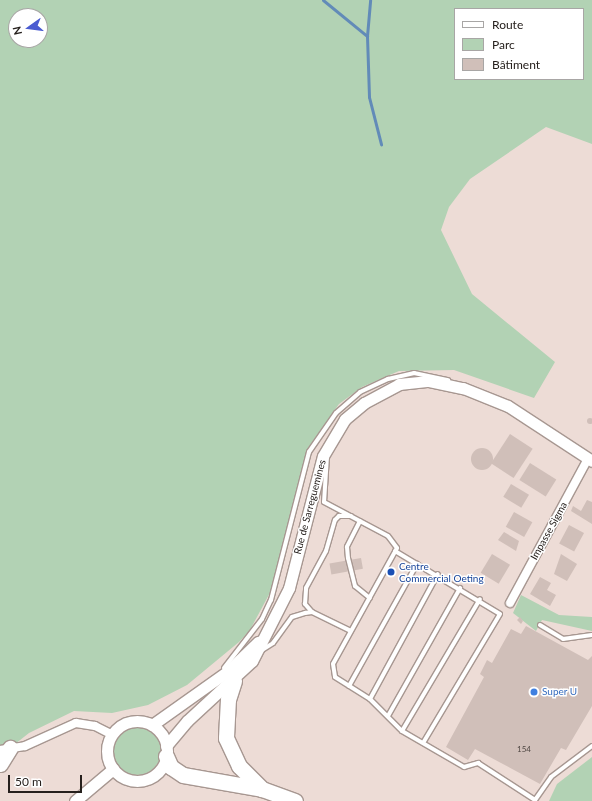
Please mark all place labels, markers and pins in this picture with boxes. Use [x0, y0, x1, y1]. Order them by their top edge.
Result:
place label: Centre Commercial Oeting [399, 560, 484, 584]
marker: Centre Commercial Oeting [386, 567, 396, 577]
place label: Super U [542, 686, 577, 698]
marker: Super U [529, 687, 539, 697]

